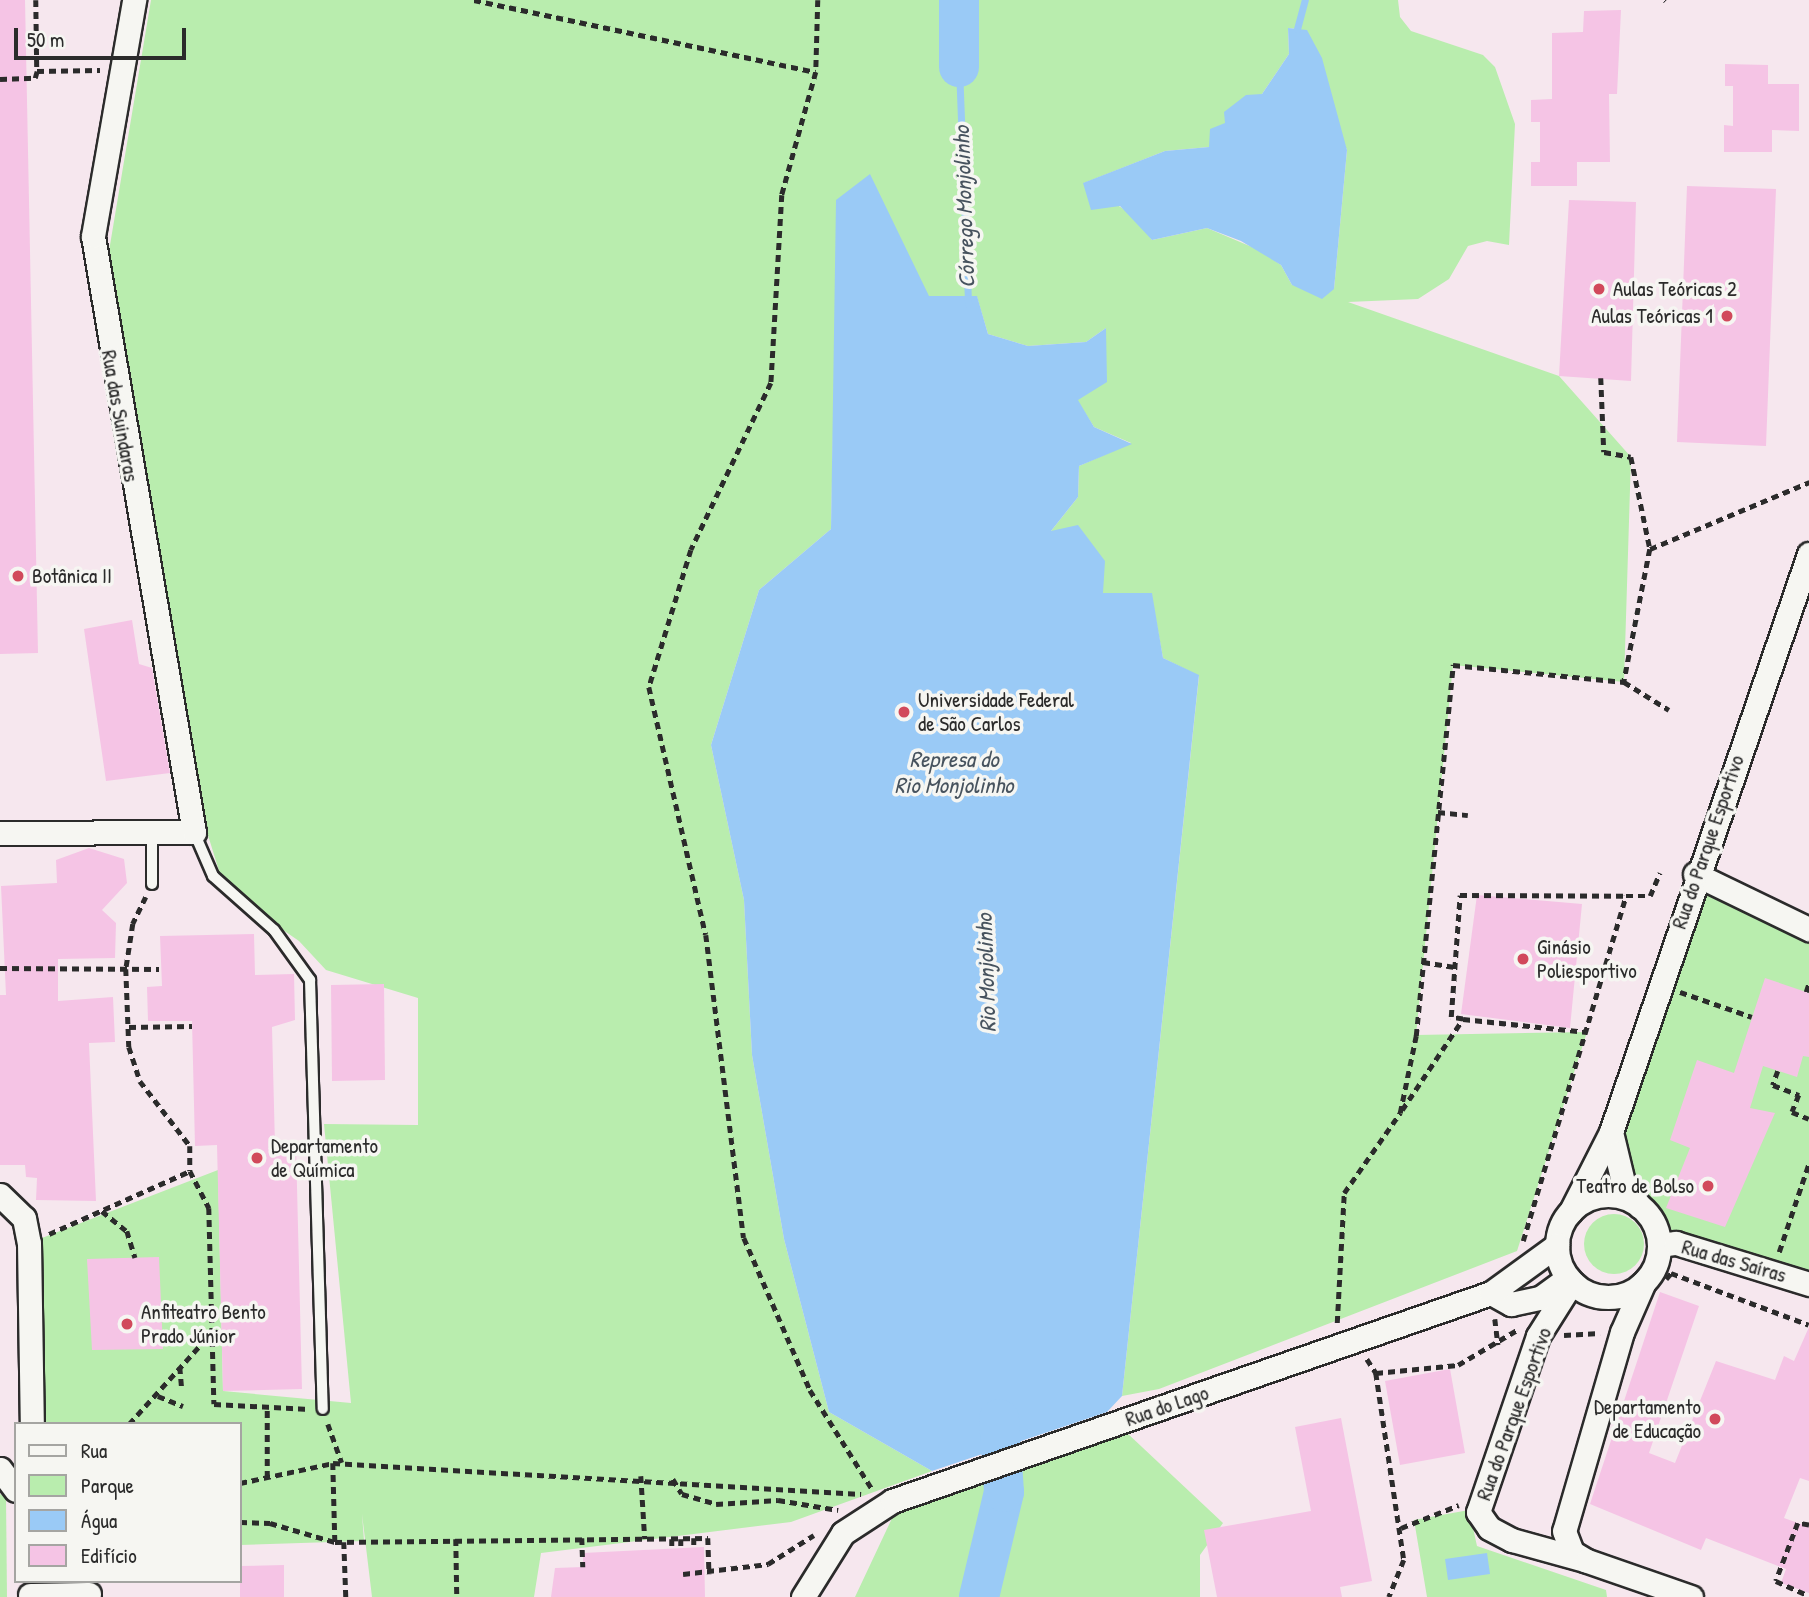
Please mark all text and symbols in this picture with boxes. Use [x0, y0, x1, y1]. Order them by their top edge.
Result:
scale bar [18, 14, 189, 58]
text: 50 m [27, 25, 64, 54]
water label: Córrego Monjolinho [947, 125, 981, 289]
place label: Aulas Teóricas 2 [1613, 276, 1737, 302]
marker: Aulas Teóricas 2 [1591, 281, 1607, 297]
place label: Aulas Teóricas 1 [1591, 303, 1713, 329]
marker: Aulas Teóricas 1 [1719, 308, 1735, 324]
street label: Rua das Suindaras [96, 348, 144, 484]
place label: Botânica II [32, 563, 112, 589]
marker: Botânica II [10, 568, 26, 584]
place label: Universidade Federal de São Carlos [918, 687, 1074, 737]
marker: Universidade Federal de São Carlos [896, 704, 912, 720]
water label: Represa do Rio Monjolinho [895, 745, 1013, 799]
street label: Rua do Parque Esportivo [1666, 752, 1750, 932]
water label: Rio Monjolinho [970, 913, 1002, 1033]
place label: Ginásio Poliesportivo [1537, 934, 1637, 984]
marker: Ginásio Poliesportivo [1515, 951, 1531, 967]
place label: Departamento de Química [271, 1133, 378, 1183]
marker: Departamento de Química [249, 1150, 265, 1166]
place label: Teatro de Bolso [1576, 1173, 1694, 1199]
marker: Teatro de Bolso [1700, 1178, 1716, 1194]
street label: Rua das Saíras [1679, 1234, 1789, 1288]
place label: Anfiteatro Bento Prado Júnior [141, 1299, 266, 1349]
marker: Anfiteatro Bento Prado Júnior [119, 1316, 135, 1332]
street label: Rua do Parque Esportivo [1471, 1324, 1557, 1504]
street label: Rua do Lago [1122, 1380, 1212, 1432]
place label: Departamento de Educação [1594, 1394, 1701, 1444]
marker: Departamento de Educação [1707, 1411, 1723, 1427]
legend [14, 1422, 242, 1583]
text: Rua [81, 1436, 107, 1465]
text: Parque [81, 1471, 134, 1500]
text: Água [81, 1506, 117, 1535]
text: Edifício [81, 1541, 137, 1570]

